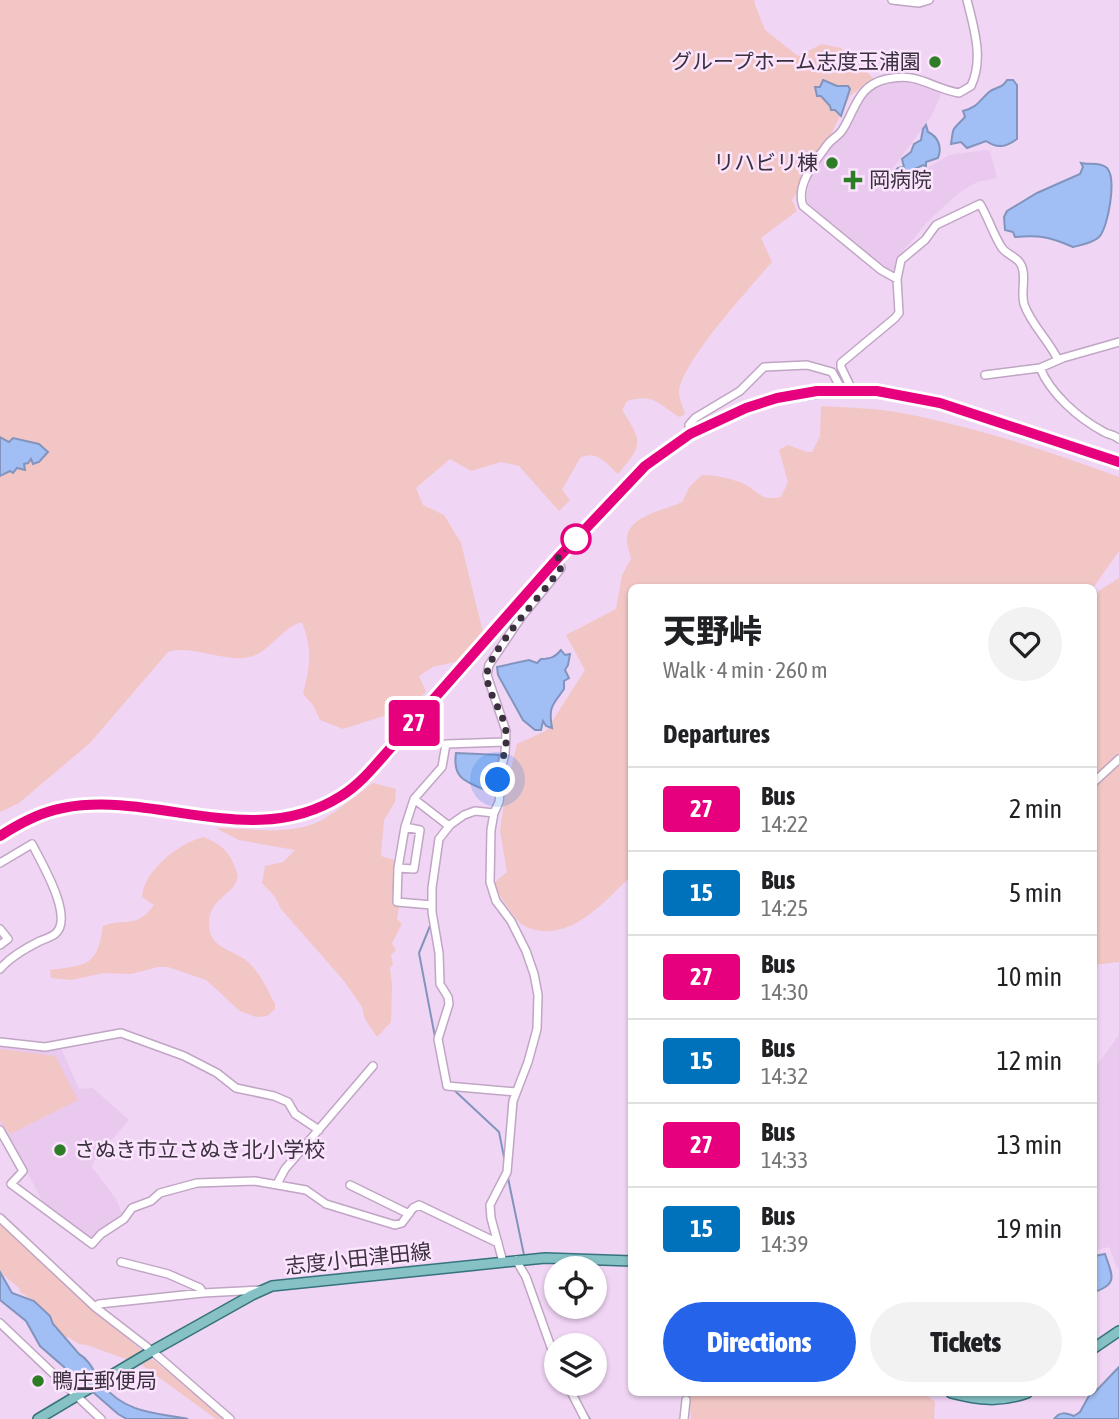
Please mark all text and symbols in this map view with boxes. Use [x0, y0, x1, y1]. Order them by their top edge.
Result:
place label: グループホーム志度玉浦園 [671, 49, 921, 73]
marker: グループホーム志度玉浦園 [927, 54, 943, 70]
place label: リハビリ棟 [713, 150, 818, 174]
marker: リハビリ棟 [824, 155, 840, 171]
place label: 岡病院 [869, 167, 932, 191]
marker: 岡病院 [843, 170, 863, 190]
unlabelled marker [561, 524, 591, 554]
button: heart [988, 607, 1062, 681]
text: 天野峠 [663, 612, 762, 650]
text: Walk · 4 min · 260 m [663, 657, 827, 683]
line badge: 27 [382, 700, 446, 746]
text: 27 [403, 709, 425, 736]
text: Departures [663, 719, 770, 749]
your location [480, 762, 515, 797]
text: Bus [761, 781, 795, 811]
text: 2 min [1009, 794, 1062, 824]
text: 27 [690, 795, 713, 822]
text: 14:22 [761, 811, 808, 837]
text: Bus [761, 865, 795, 895]
text: 5 min [1009, 878, 1062, 908]
text: 15 [690, 879, 713, 906]
text: 14:25 [761, 895, 808, 921]
text: Bus [761, 949, 795, 979]
text: 10 min [997, 962, 1062, 992]
text: 27 [690, 963, 713, 990]
text: 14:30 [761, 979, 808, 1005]
text: Bus [761, 1033, 795, 1063]
text: 12 min [997, 1046, 1062, 1076]
text: 15 [690, 1047, 713, 1074]
text: 14:32 [761, 1063, 808, 1089]
text: Bus [761, 1117, 795, 1147]
text: 13 min [997, 1130, 1062, 1160]
text: 27 [690, 1131, 713, 1158]
place label: さぬき市立さぬき北小学校 [74, 1137, 325, 1161]
marker: さぬき市立さぬき北小学校 [52, 1142, 68, 1158]
text: 14:33 [761, 1147, 808, 1173]
text: Bus [761, 1201, 795, 1231]
text: 19 min [997, 1214, 1062, 1244]
text: 15 [690, 1215, 713, 1242]
text: 14:39 [761, 1231, 808, 1257]
street label: 志度小田津田線 [284, 1238, 432, 1278]
map controls [544, 1256, 607, 1396]
button: locate [544, 1256, 607, 1319]
button: Directions [663, 1302, 856, 1382]
button: Tickets [870, 1302, 1062, 1382]
button: layers [544, 1333, 607, 1396]
place label: 鴨庄郵便局 [52, 1368, 157, 1392]
marker: 鴨庄郵便局 [30, 1373, 46, 1389]

